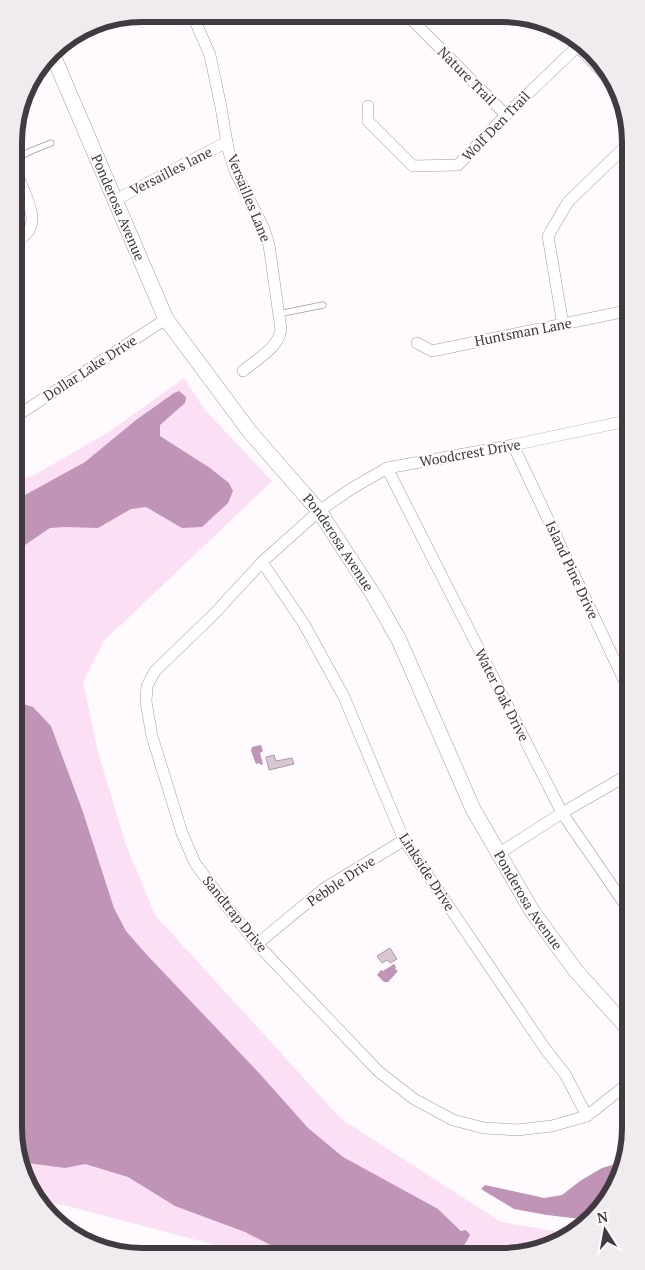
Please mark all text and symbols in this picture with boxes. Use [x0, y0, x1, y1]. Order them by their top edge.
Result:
street label: Nature Trail [434, 42, 501, 109]
street label: Wolf Den Trail [458, 87, 534, 165]
street label: Versailles lane [127, 142, 215, 199]
street label: Ponderosa Avenue [87, 151, 150, 263]
street label: Versailles Lane [223, 151, 276, 245]
street label: Huntsman Lane [473, 313, 573, 350]
street label: Dollar Lake Drive [39, 330, 140, 405]
street label: Woodcrest Drive [418, 434, 522, 471]
street label: Ponderosa Avenue [299, 489, 379, 595]
street label: Island Pine Drive [541, 518, 604, 622]
street label: Water Oak Drive [471, 645, 534, 744]
street label: Linkside Drive [395, 829, 460, 914]
street label: Ponderosa Avenue [490, 847, 567, 953]
street label: Pebble Drive [303, 851, 378, 910]
street label: Sandtrap Drive [199, 872, 272, 956]
north arrow [580, 1205, 630, 1255]
text: N [595, 1206, 610, 1227]

